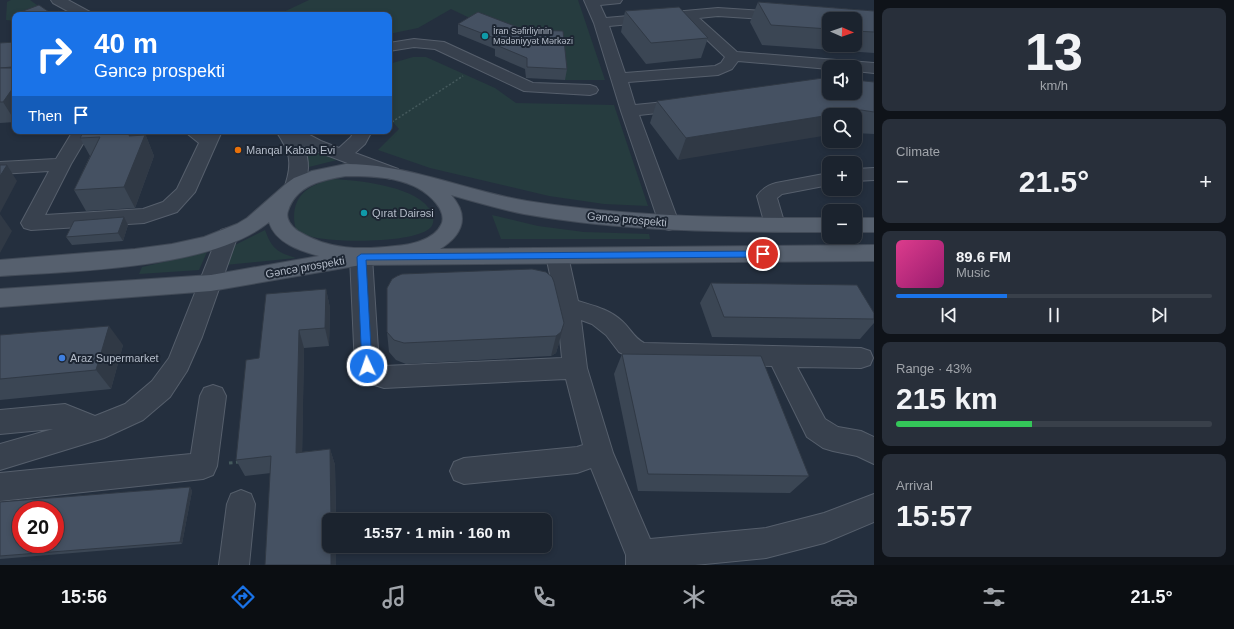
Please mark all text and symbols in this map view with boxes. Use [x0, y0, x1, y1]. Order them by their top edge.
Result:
north arrow [822, 12, 862, 52]
map controls [822, 12, 862, 244]
text: 13 [1025, 23, 1083, 81]
place label: İran Səfirliyinin Mədəniyyət Mərkəzi [493, 26, 573, 46]
icon: right [28, 28, 80, 80]
text: 40 m [94, 28, 158, 59]
marker: İran Səfirliyinin Mədəniyyət Mərkəzi [480, 31, 490, 41]
button: sound [822, 60, 862, 100]
text: Gəncə prospekti [94, 61, 225, 81]
text: km/h [1040, 78, 1068, 93]
icon: arrive [70, 104, 92, 126]
text: Then [28, 107, 62, 124]
button: search [822, 108, 862, 148]
place label: Manqal Kabab Evi [246, 144, 335, 156]
text: Climate [896, 144, 940, 159]
marker: Manqal Kabab Evi [233, 145, 243, 155]
button: + [822, 156, 862, 196]
text: 21.5° [1019, 165, 1089, 198]
text: − [896, 169, 909, 194]
text: + [1199, 169, 1212, 194]
button: − [822, 204, 862, 244]
place label: Qırat Dairəsi [372, 207, 434, 219]
marker: Qırat Dairəsi [359, 208, 369, 218]
street label: Gəncə prospekti [587, 210, 667, 228]
pin [746, 237, 780, 271]
icon: arrive [752, 243, 774, 265]
text: 89.6 FM [956, 248, 1011, 265]
street label: Gəncə prospekti [265, 254, 345, 280]
text: Music [956, 265, 990, 280]
icon: previous [938, 304, 960, 326]
icon: pause [1043, 304, 1065, 326]
icon: next [1148, 304, 1170, 326]
position arrow [346, 345, 388, 387]
place label: Araz Supermarket [70, 352, 159, 364]
marker: Araz Supermarket [57, 353, 67, 363]
text: Range · 43% [896, 361, 972, 376]
text: 215 km [896, 382, 998, 415]
text: Arrival [896, 478, 933, 493]
text: 15:57 [896, 499, 973, 532]
speed limit sign: 20 [12, 501, 64, 553]
text: 15:57 · 1 min · 160 m [364, 524, 510, 541]
icon: directions [229, 583, 257, 611]
icon: music [380, 583, 408, 611]
icon: phone [530, 583, 558, 611]
icon: climate [680, 583, 708, 611]
icon: car [830, 583, 858, 611]
icon: filters [980, 583, 1008, 611]
text: 15:56 [61, 587, 107, 607]
text: 21.5° [1131, 587, 1173, 607]

